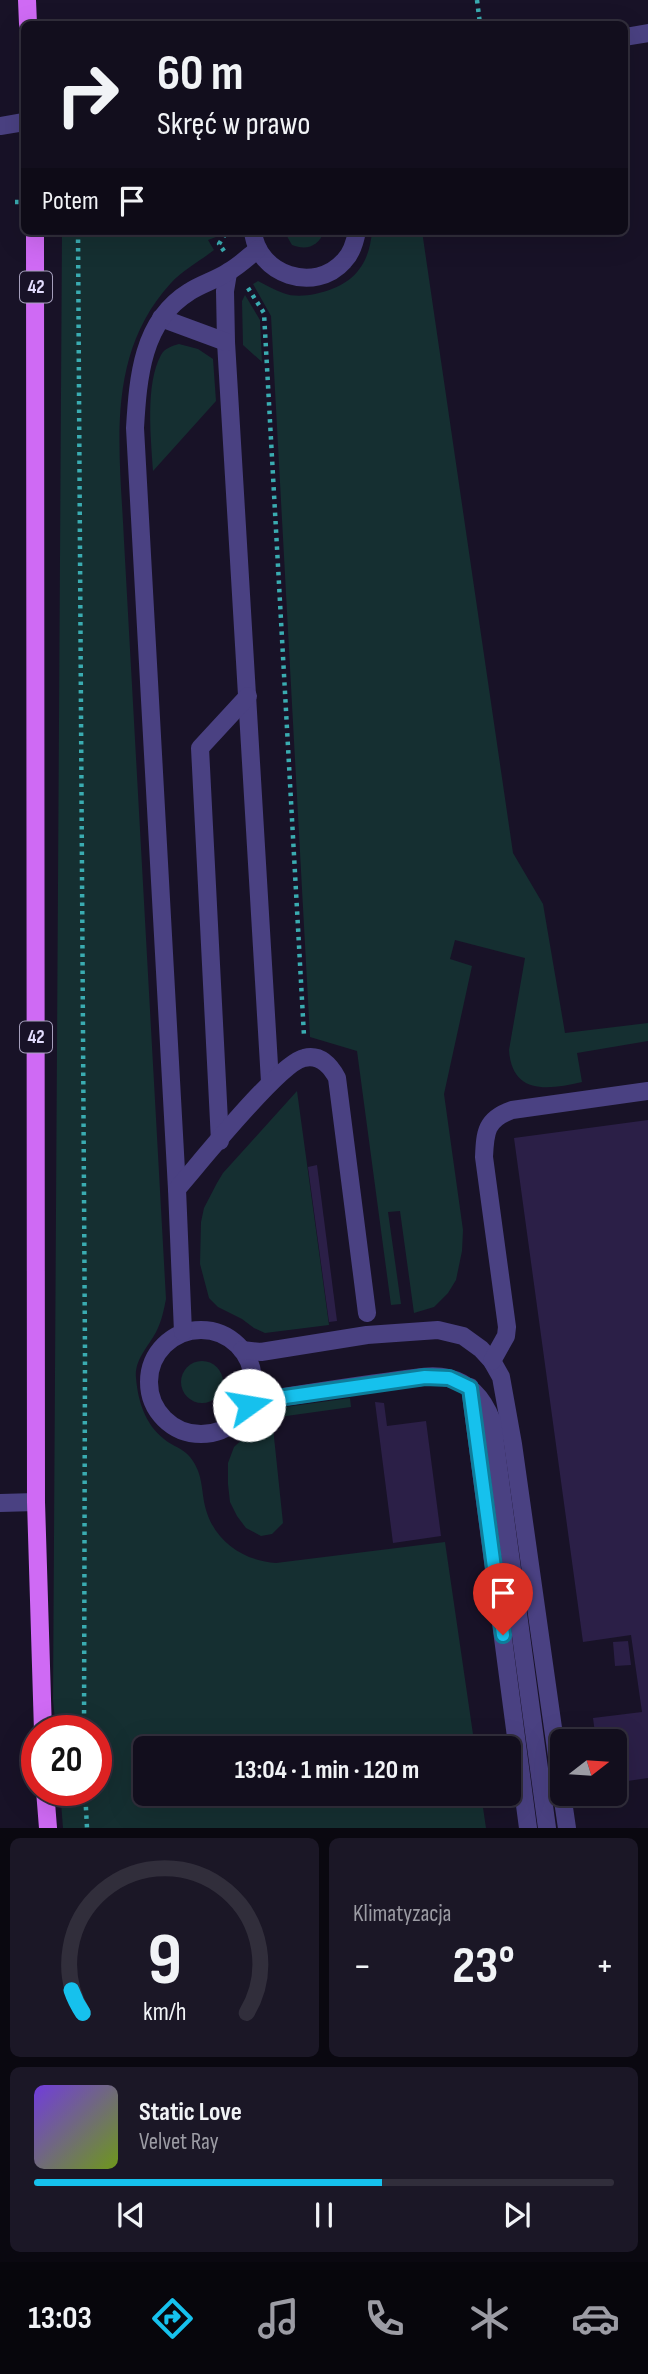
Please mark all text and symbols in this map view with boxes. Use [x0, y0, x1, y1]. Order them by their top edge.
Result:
text: 60 m [157, 45, 244, 104]
icon: right [42, 49, 133, 140]
text: Skręć w prawo [157, 105, 311, 144]
icon: arrive [113, 182, 151, 220]
text: Potem [42, 186, 99, 217]
road number: 42 [20, 272, 52, 302]
road number: 42 [20, 1021, 52, 1052]
position arrow [212, 1368, 286, 1442]
pin [473, 1563, 533, 1635]
icon: arrive [484, 1574, 522, 1612]
speed limit sign: 20 [21, 1715, 112, 1806]
north arrow [550, 1729, 626, 1806]
map controls [550, 1729, 627, 1806]
text: 13:04 · 1 min · 120 m [235, 1755, 419, 1786]
text: Klimatyzacja [353, 1900, 451, 1928]
text: 9 [147, 1918, 182, 2006]
text: 23° [452, 1935, 515, 1998]
text: − [353, 1944, 372, 1989]
text: + [595, 1944, 614, 1989]
text: km/h [143, 1997, 186, 2028]
text: Static Love [139, 2097, 242, 2128]
text: Velvet Ray [139, 2128, 219, 2156]
icon: previous [112, 2196, 150, 2234]
icon: pause [305, 2196, 343, 2234]
icon: next [498, 2196, 536, 2234]
icon: directions [148, 2294, 197, 2343]
icon: music [254, 2294, 303, 2343]
icon: phone [360, 2294, 409, 2343]
icon: climate [465, 2294, 514, 2343]
icon: car [571, 2294, 620, 2343]
text: 13:03 [28, 2299, 92, 2338]

